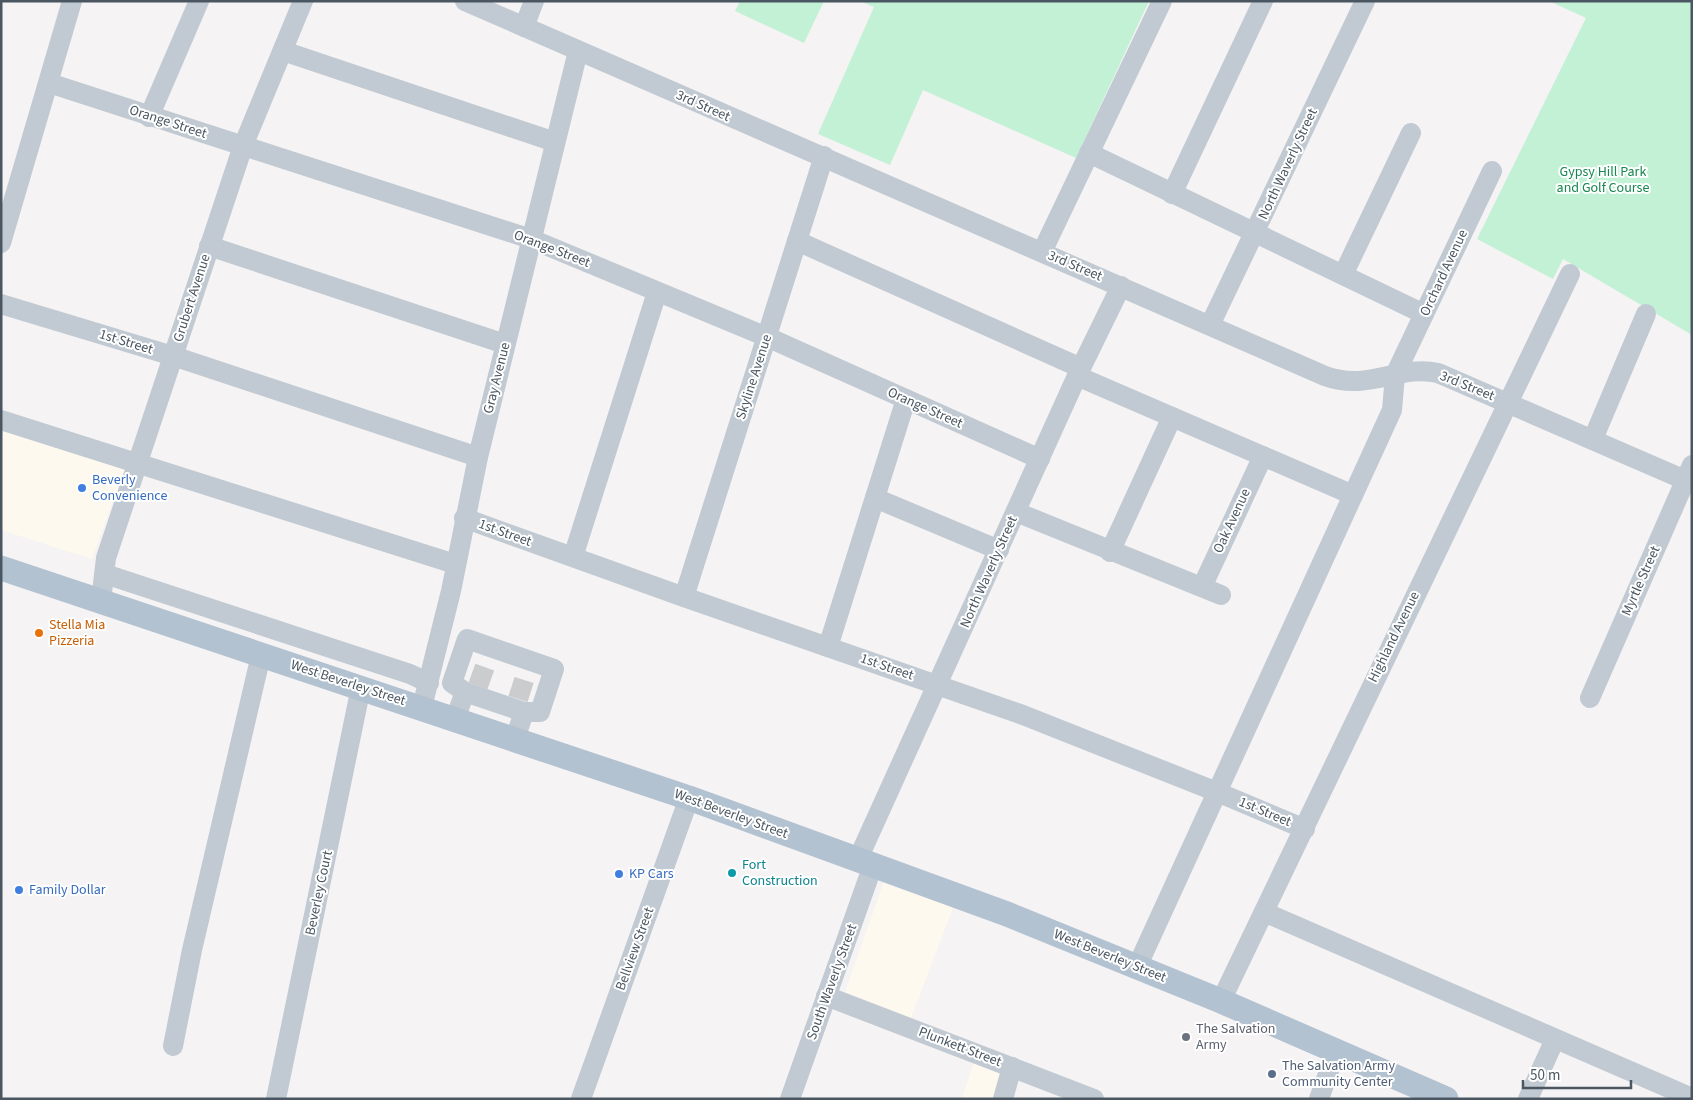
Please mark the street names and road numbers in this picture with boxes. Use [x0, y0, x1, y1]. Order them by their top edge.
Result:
street label: 3rd Street [673, 85, 733, 127]
street label: Orange Street [127, 100, 209, 144]
street label: North Waverly Street [1253, 105, 1323, 223]
street label: Orange Street [511, 225, 593, 273]
street label: Orchard Avenue [1415, 226, 1473, 320]
street label: 3rd Street [1045, 246, 1106, 287]
street label: Grubert Avenue [168, 251, 216, 345]
street label: 1st Street [97, 324, 156, 360]
street label: Skyline Avenue [731, 332, 777, 422]
street label: Gray Avenue [479, 340, 516, 416]
street label: 3rd Street [1437, 366, 1498, 406]
street label: Orange Street [884, 383, 966, 434]
street label: Oak Avenue [1208, 485, 1256, 557]
street label: North Waverly Street [955, 513, 1023, 631]
street label: 1st Street [476, 514, 535, 552]
street label: Myrtle Street [1617, 543, 1665, 619]
street label: Highland Avenue [1363, 588, 1425, 686]
street label: 1st Street [858, 649, 917, 686]
street label: West Beverley Street [288, 655, 408, 711]
street label: West Beverley Street [671, 784, 791, 844]
street label: 1st Street [1236, 792, 1295, 832]
street label: Beverley Court [300, 848, 338, 937]
street label: Bellview Street [611, 904, 659, 993]
street label: South Waverly Street [802, 921, 862, 1043]
street label: West Beverley Street [1051, 924, 1169, 988]
street label: Plunkett Street [916, 1022, 1005, 1072]

